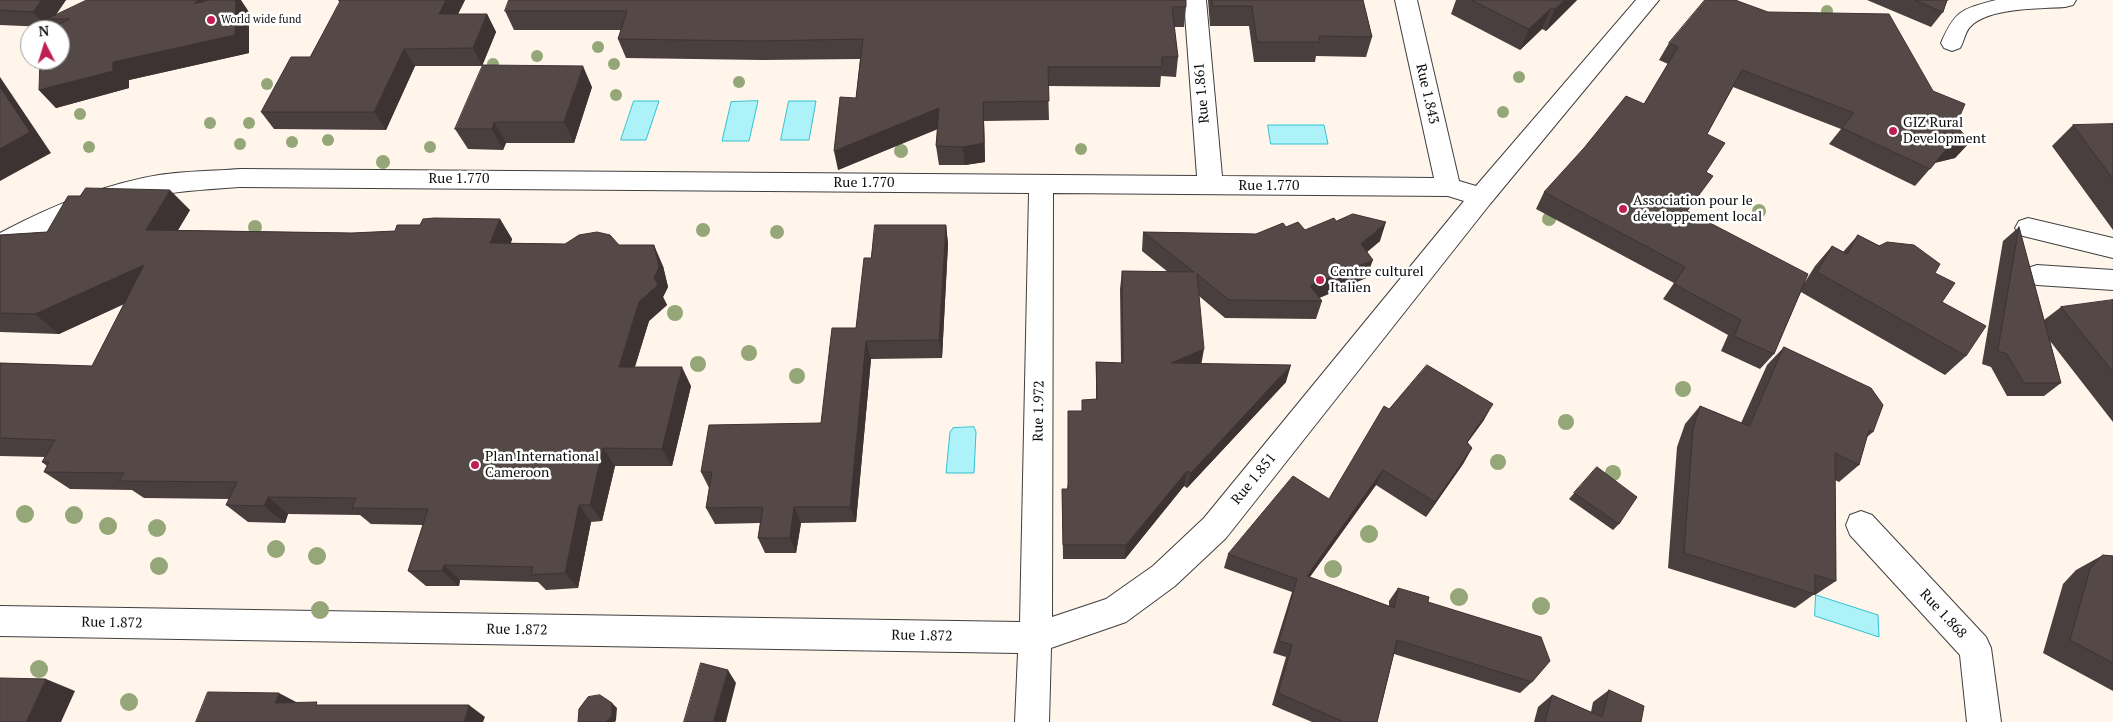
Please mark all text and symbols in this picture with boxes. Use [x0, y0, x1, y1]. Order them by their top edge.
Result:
place label: World wide fund [221, 13, 301, 27]
marker: World wide fund [205, 14, 217, 26]
north arrow [20, 20, 70, 70]
text: N [38, 21, 50, 40]
street label: Rue 1.861 [1191, 62, 1213, 124]
street label: Rue 1.843 [1412, 62, 1442, 126]
place label: GIZ Rural Development [1903, 115, 1986, 148]
marker: GIZ Rural Development [1887, 125, 1899, 137]
street label: Rue 1.770 [428, 171, 490, 187]
street label: Rue 1.770 [833, 175, 895, 191]
street label: Rue 1.770 [1238, 178, 1300, 194]
place label: Association pour le développement local [1633, 193, 1762, 226]
marker: Association pour le développement local [1617, 203, 1629, 215]
place label: Centre culturel Italien [1330, 264, 1424, 296]
marker: Centre culturel Italien [1314, 274, 1326, 286]
street label: Rue 1.972 [1030, 380, 1048, 442]
place label: Plan International Cameroon [485, 449, 599, 482]
street label: Rue 1.851 [1228, 450, 1280, 508]
marker: Plan International Cameroon [469, 459, 481, 471]
street label: Rue 1.868 [1916, 586, 1970, 642]
street label: Rue 1.872 [81, 614, 143, 632]
street label: Rue 1.872 [486, 621, 548, 639]
street label: Rue 1.872 [891, 627, 953, 645]

